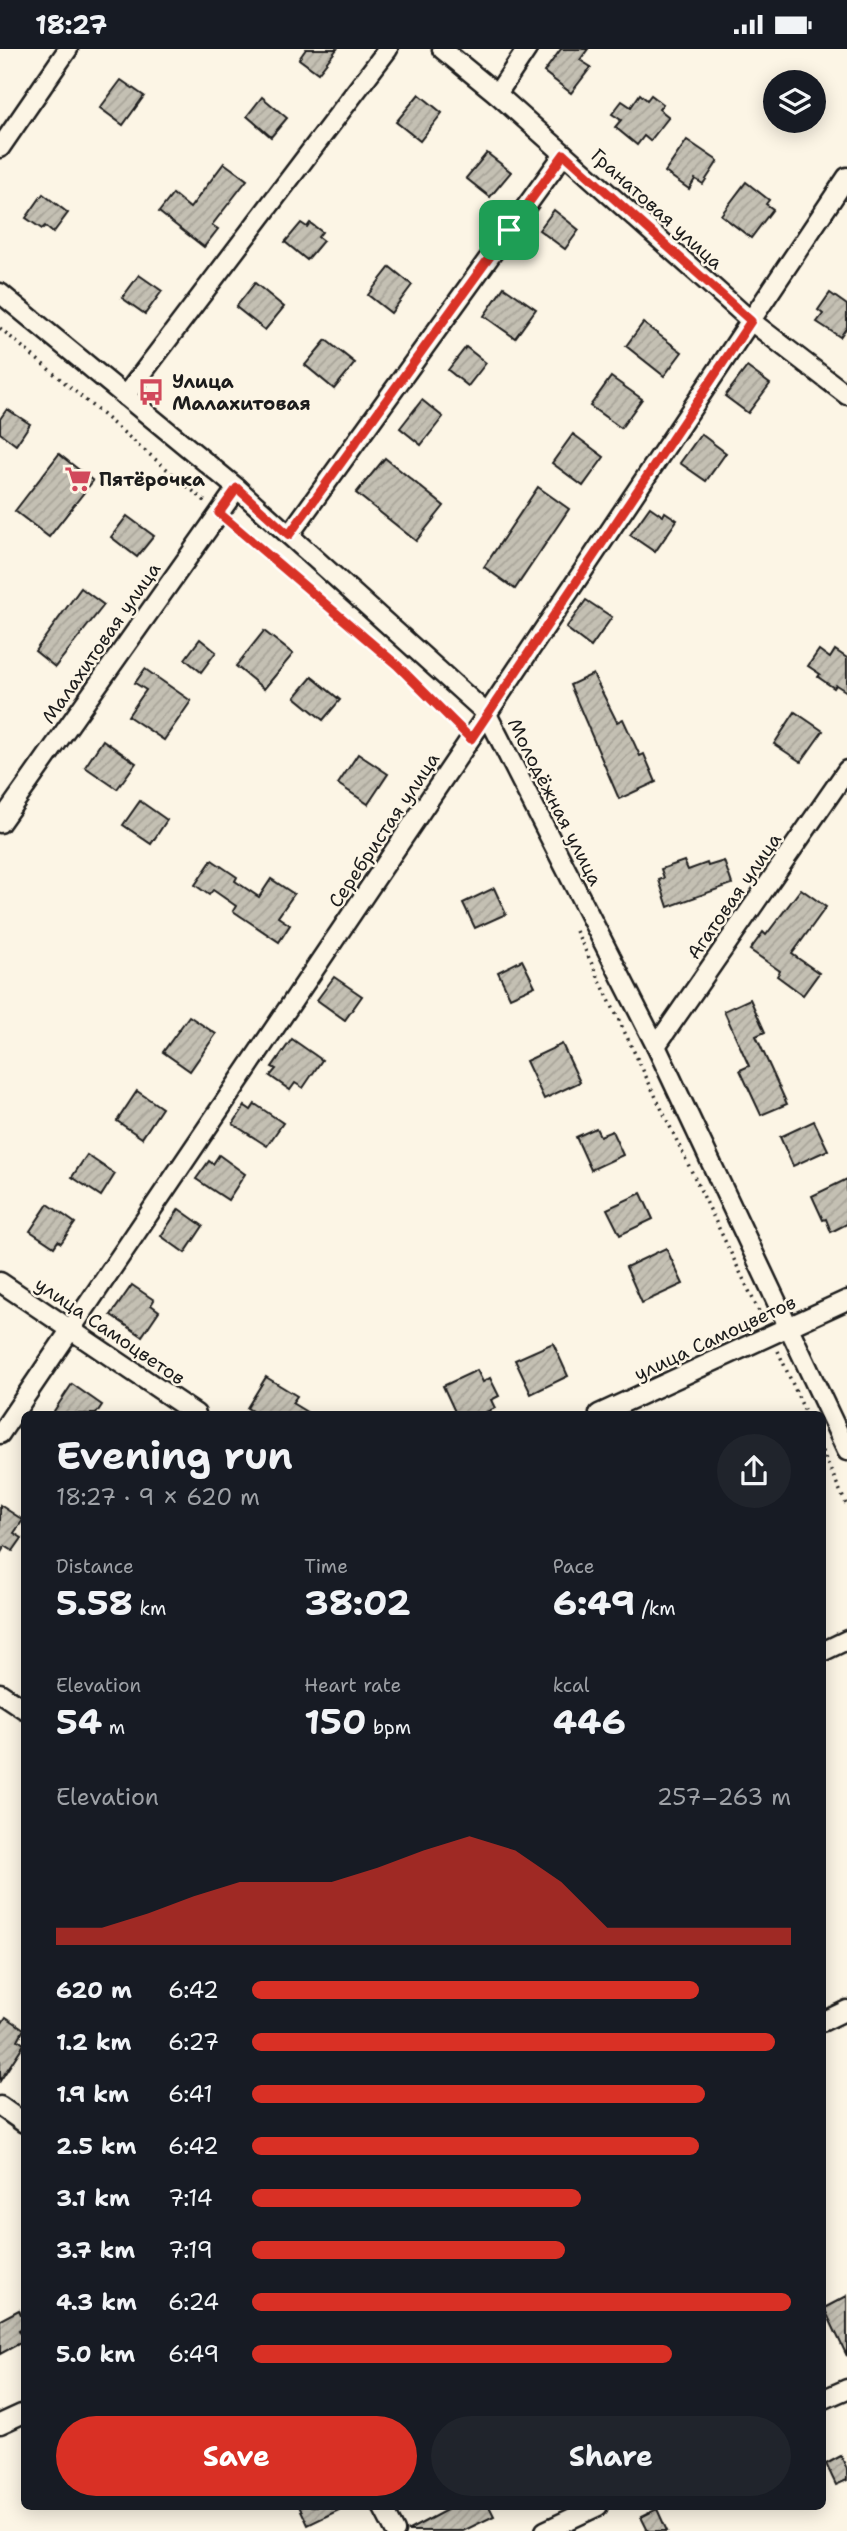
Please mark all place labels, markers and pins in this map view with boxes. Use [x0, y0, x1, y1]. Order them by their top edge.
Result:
pin [479, 200, 539, 260]
place label: Улица Малахитовая [172, 369, 311, 416]
bus stop icon: Улица Малахитовая [136, 377, 166, 407]
supermarket icon: Пятёрочка [63, 464, 93, 494]
place label: Пятёрочка [99, 467, 205, 492]

